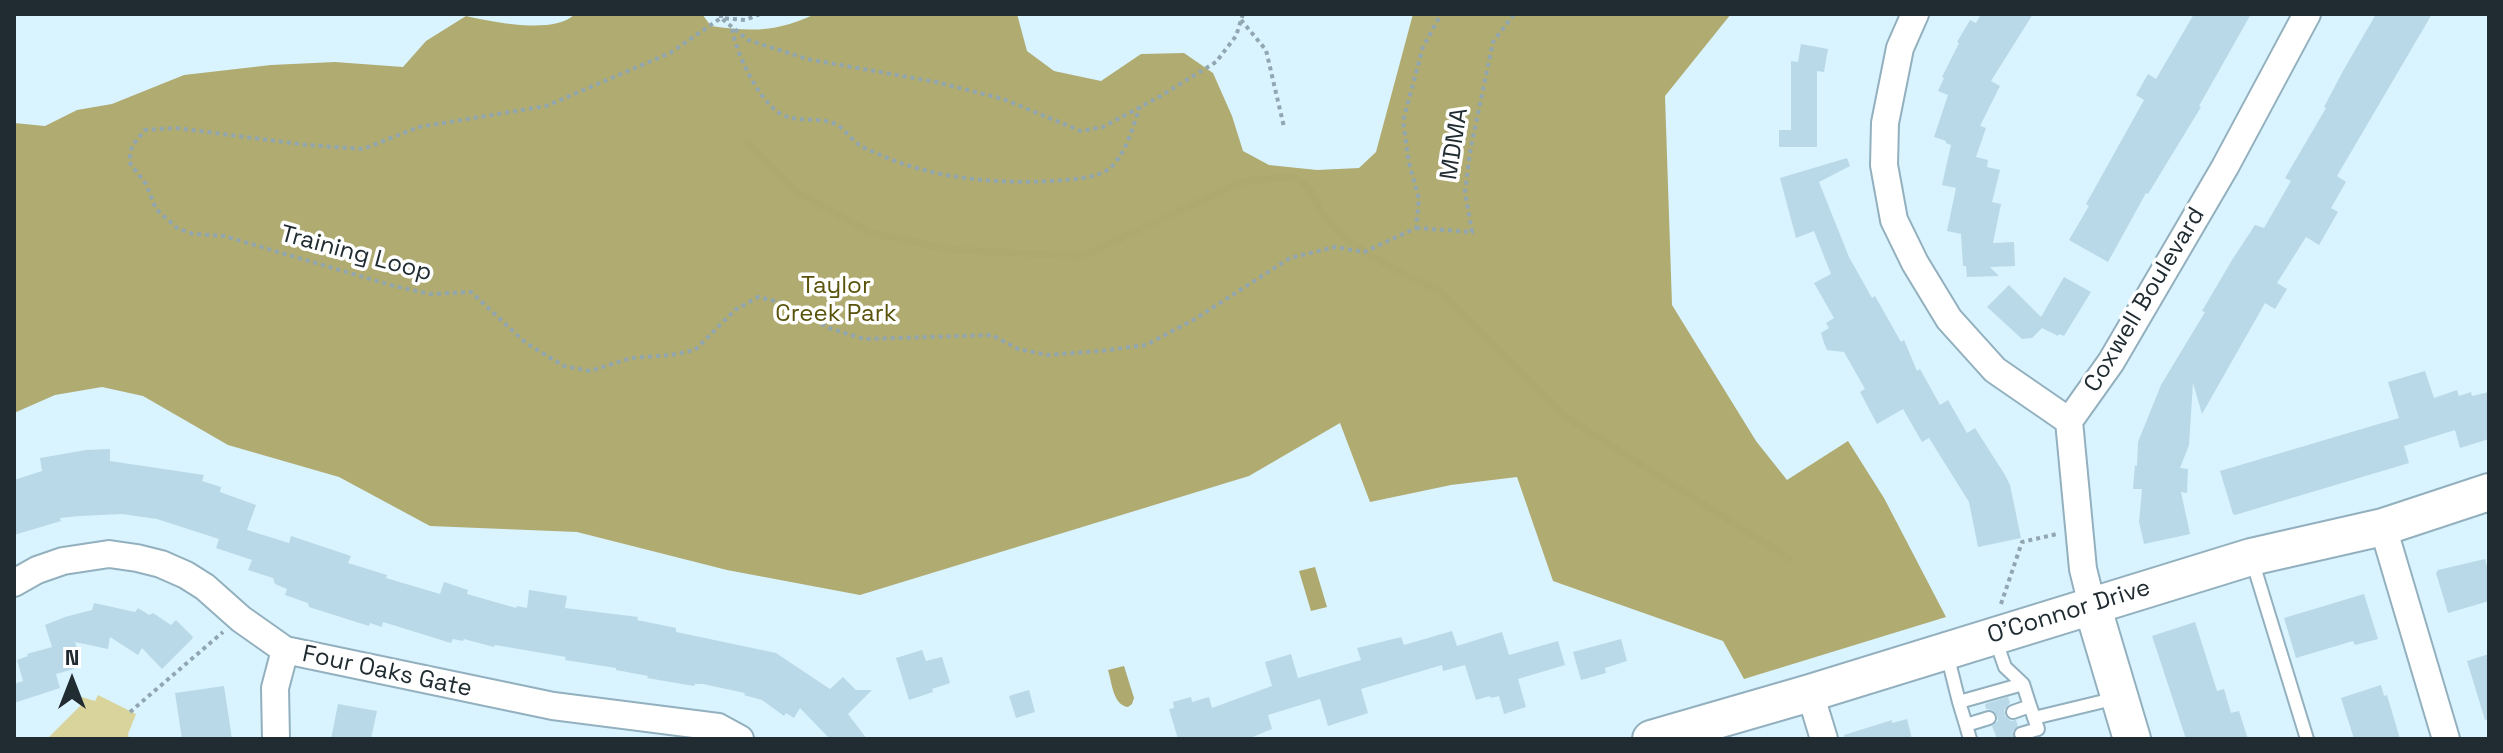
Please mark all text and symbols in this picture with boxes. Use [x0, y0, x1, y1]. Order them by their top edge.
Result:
street label: MDMA [1435, 106, 1475, 182]
street label: Coxwell Boulevard [2079, 202, 2211, 398]
street label: Training Loop [277, 220, 435, 288]
park label: Taylor Creek Park [775, 272, 897, 328]
street label: O'Connor Drive [1984, 574, 2154, 650]
street label: Four Oaks Gate [300, 640, 474, 704]
north arrow [32, 641, 112, 721]
text: N [65, 643, 79, 671]

